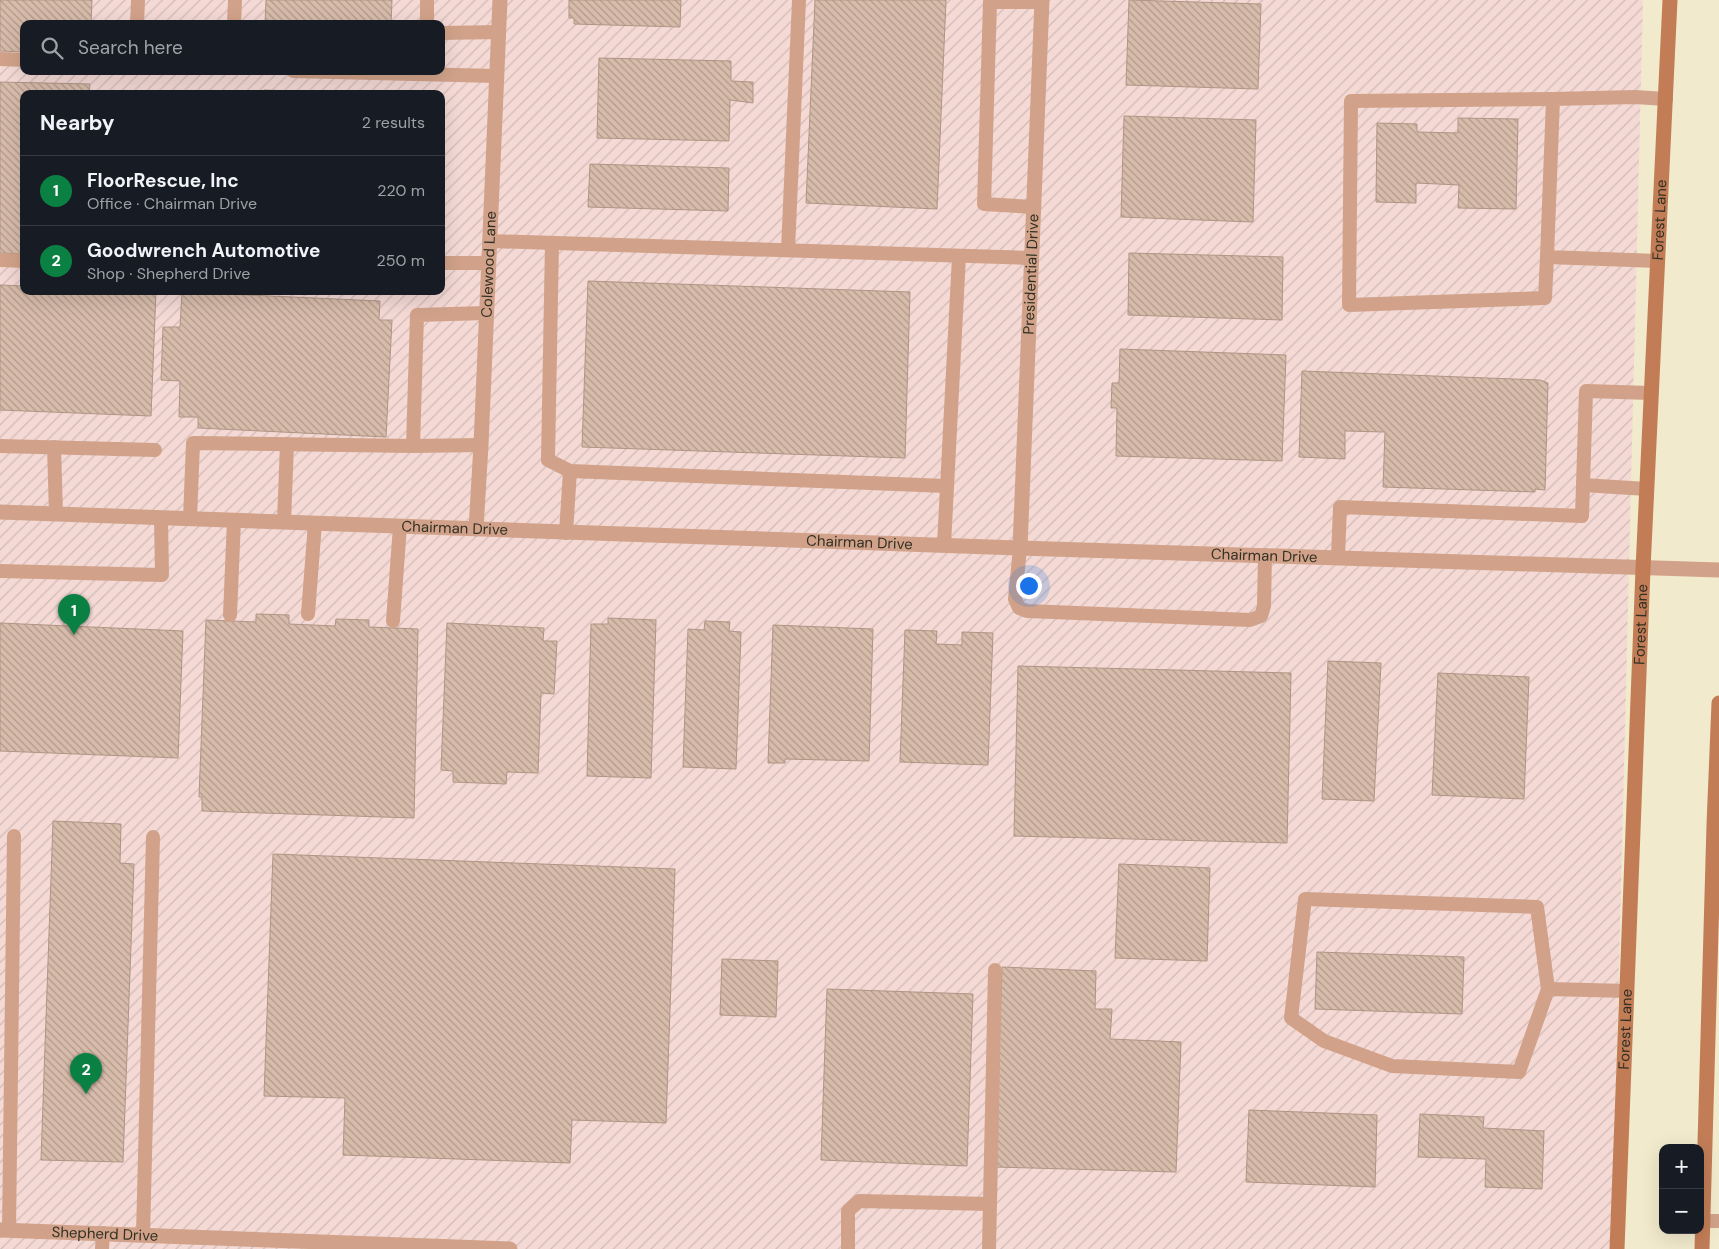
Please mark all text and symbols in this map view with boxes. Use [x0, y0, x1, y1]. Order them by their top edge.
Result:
search box [20, 20, 445, 75]
icon: search [38, 34, 66, 62]
text: Search here [78, 35, 183, 60]
text: Nearby [40, 109, 114, 137]
text: 2 results [362, 112, 425, 133]
text: FloorRescue, Inc [87, 168, 239, 193]
street label: Forest Lane [1648, 179, 1671, 261]
text: 1 [53, 180, 59, 201]
text: 220 m [377, 180, 425, 201]
text: Office · Chairman Drive [87, 193, 257, 214]
street label: Colewood Lane [476, 210, 501, 318]
street label: Presidential Drive [1019, 213, 1043, 335]
text: Goodwrench Automotive [87, 238, 320, 263]
text: 2 [51, 250, 61, 271]
text: 250 m [377, 250, 425, 271]
text: Shop · Shepherd Drive [87, 263, 250, 284]
street label: Chairman Drive [401, 516, 508, 540]
street label: Chairman Drive [806, 530, 913, 554]
street label: Chairman Drive [1211, 544, 1318, 567]
your location [1016, 573, 1042, 599]
street label: Forest Lane [1629, 584, 1652, 665]
pin: 1 [58, 594, 90, 635]
street label: Forest Lane [1614, 988, 1637, 1070]
pin: 2 [70, 1053, 102, 1094]
map controls [1659, 1144, 1704, 1234]
button: + [1659, 1144, 1704, 1189]
button: − [1659, 1189, 1704, 1234]
street label: Shepherd Drive [51, 1222, 159, 1246]

